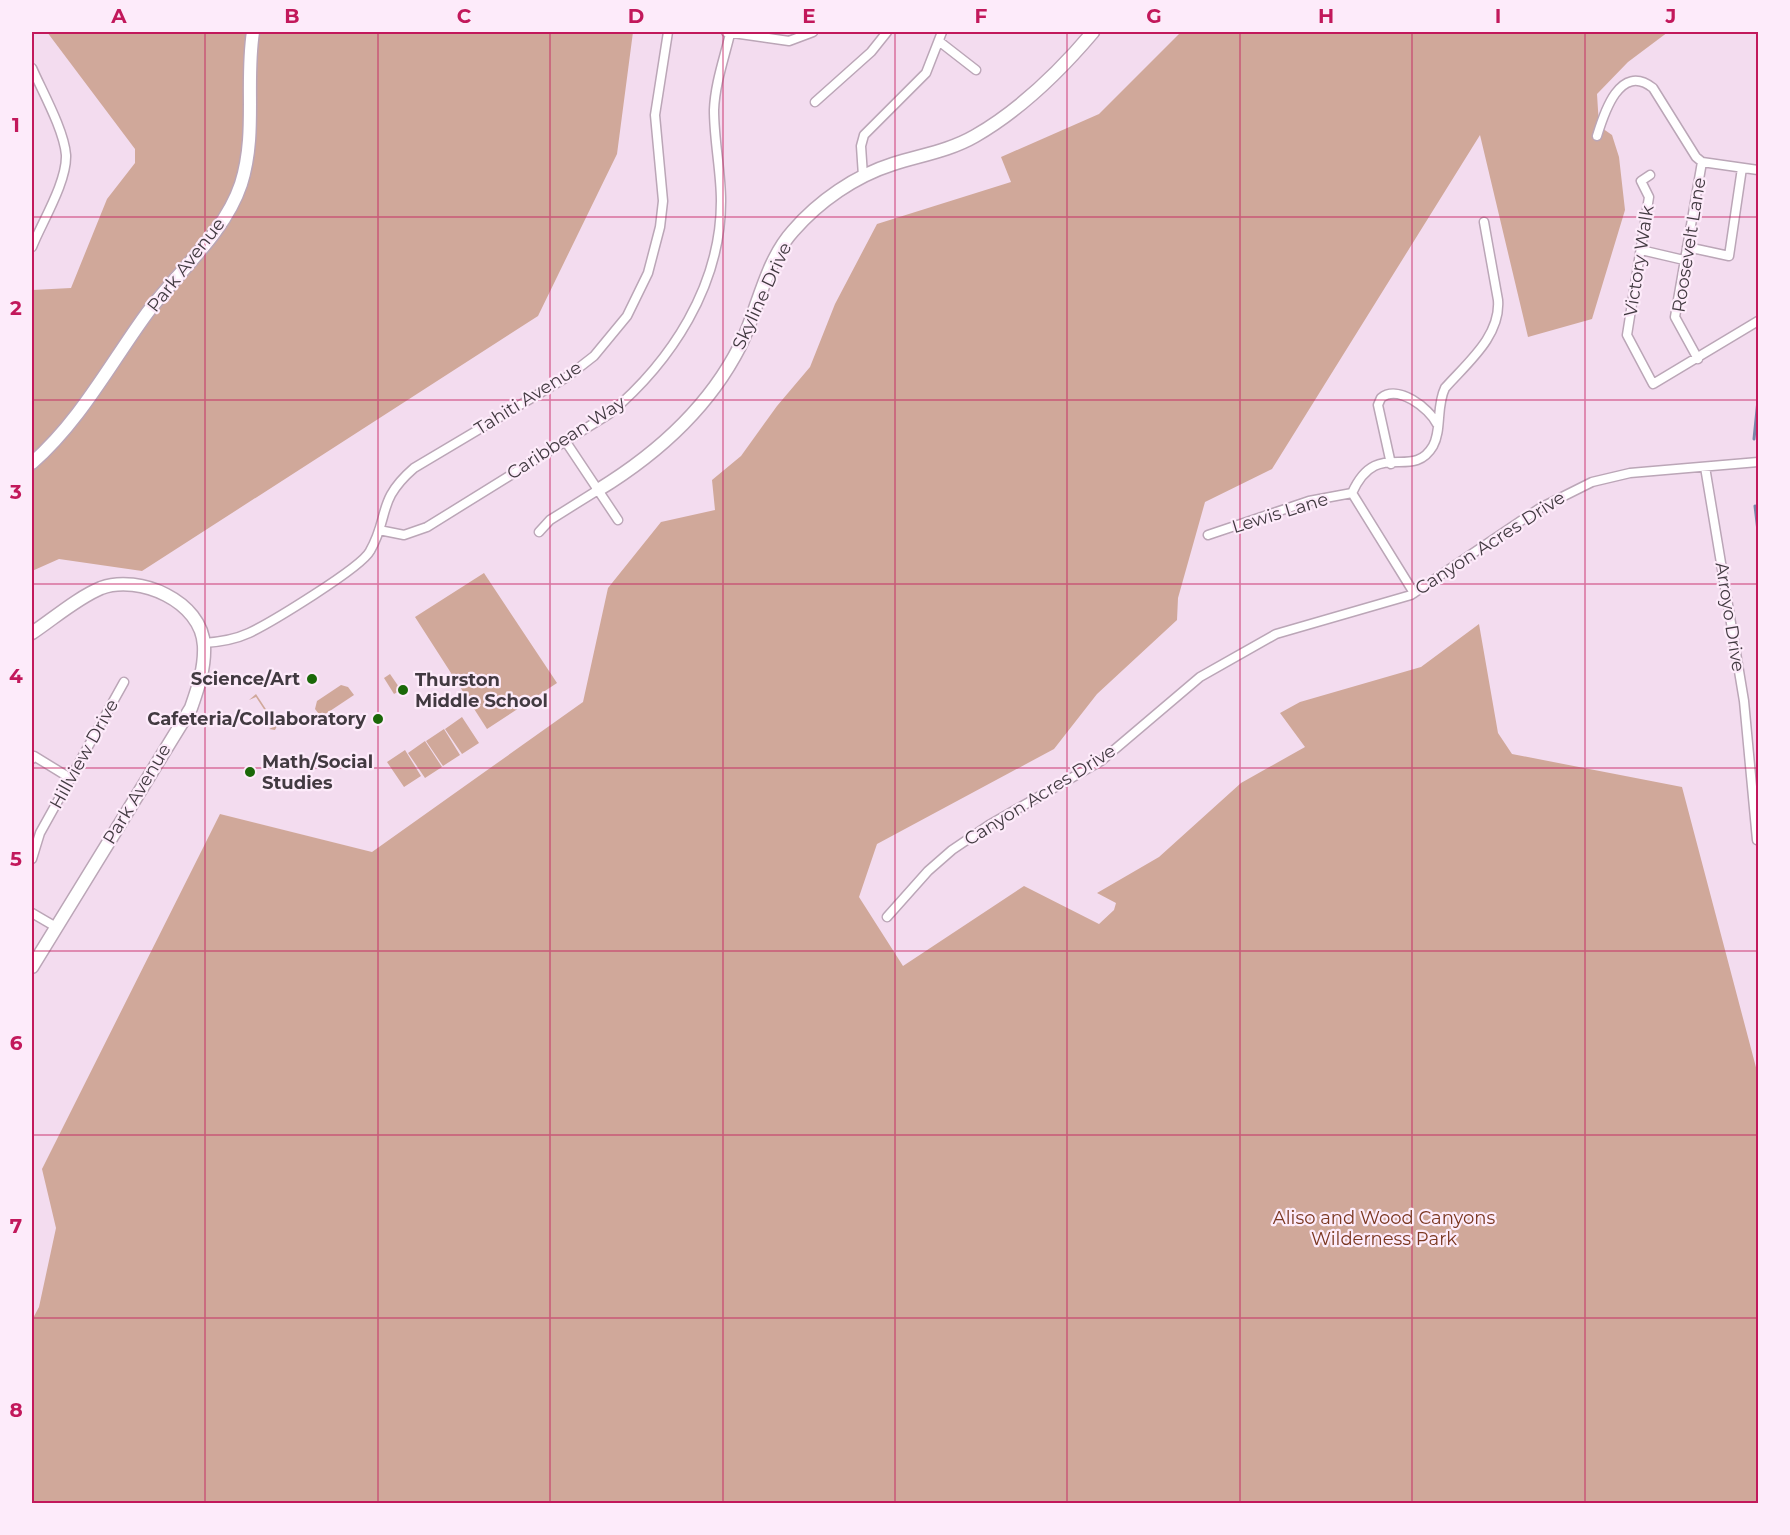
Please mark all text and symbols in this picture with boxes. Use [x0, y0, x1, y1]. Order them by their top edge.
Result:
text: A [110, 4, 127, 28]
text: B [284, 4, 300, 28]
text: C [457, 4, 472, 28]
text: D [628, 4, 644, 28]
text: E [802, 4, 816, 28]
text: F [975, 4, 988, 28]
text: G [1146, 4, 1162, 28]
text: H [1318, 4, 1334, 28]
text: I [1495, 4, 1501, 28]
text: J [1665, 4, 1676, 28]
text: 1 [12, 113, 20, 137]
street label: Roosevelt Lane [1667, 176, 1711, 314]
street label: Victory Walk [1619, 204, 1659, 318]
street label: Park Avenue [142, 213, 230, 317]
street label: Skyline Drive [728, 239, 796, 353]
text: 2 [10, 296, 22, 320]
street label: Tahiti Avenue [470, 356, 586, 440]
street label: Caribbean Way [503, 391, 630, 484]
text: 3 [9, 480, 22, 504]
street label: Canyon Acres Drive [1411, 486, 1569, 600]
street label: Lewis Lane [1229, 488, 1331, 538]
street label: Arroyo Drive [1710, 561, 1750, 673]
text: 4 [9, 664, 23, 688]
place label: Science/Art [191, 668, 300, 690]
place label: Thurston Middle School [415, 669, 548, 712]
marker: Science/Art [305, 672, 319, 686]
marker: Thurston Middle School [396, 683, 410, 697]
street label: Hillview Drive [45, 695, 123, 813]
place label: Cafeteria/Collaboratory [147, 708, 366, 730]
marker: Cafeteria/Collaboratory [371, 712, 385, 726]
street label: Park Avenue [98, 739, 176, 848]
street label: Canyon Acres Drive [960, 739, 1120, 850]
place label: Math/Social Studies [262, 751, 373, 794]
marker: Math/Social Studies [243, 765, 257, 779]
text: 5 [10, 847, 22, 871]
text: 6 [10, 1031, 23, 1055]
park label: Aliso and Wood Canyons Wilderness Park [1273, 1207, 1495, 1250]
text: 7 [10, 1214, 22, 1238]
text: 8 [9, 1398, 23, 1422]

